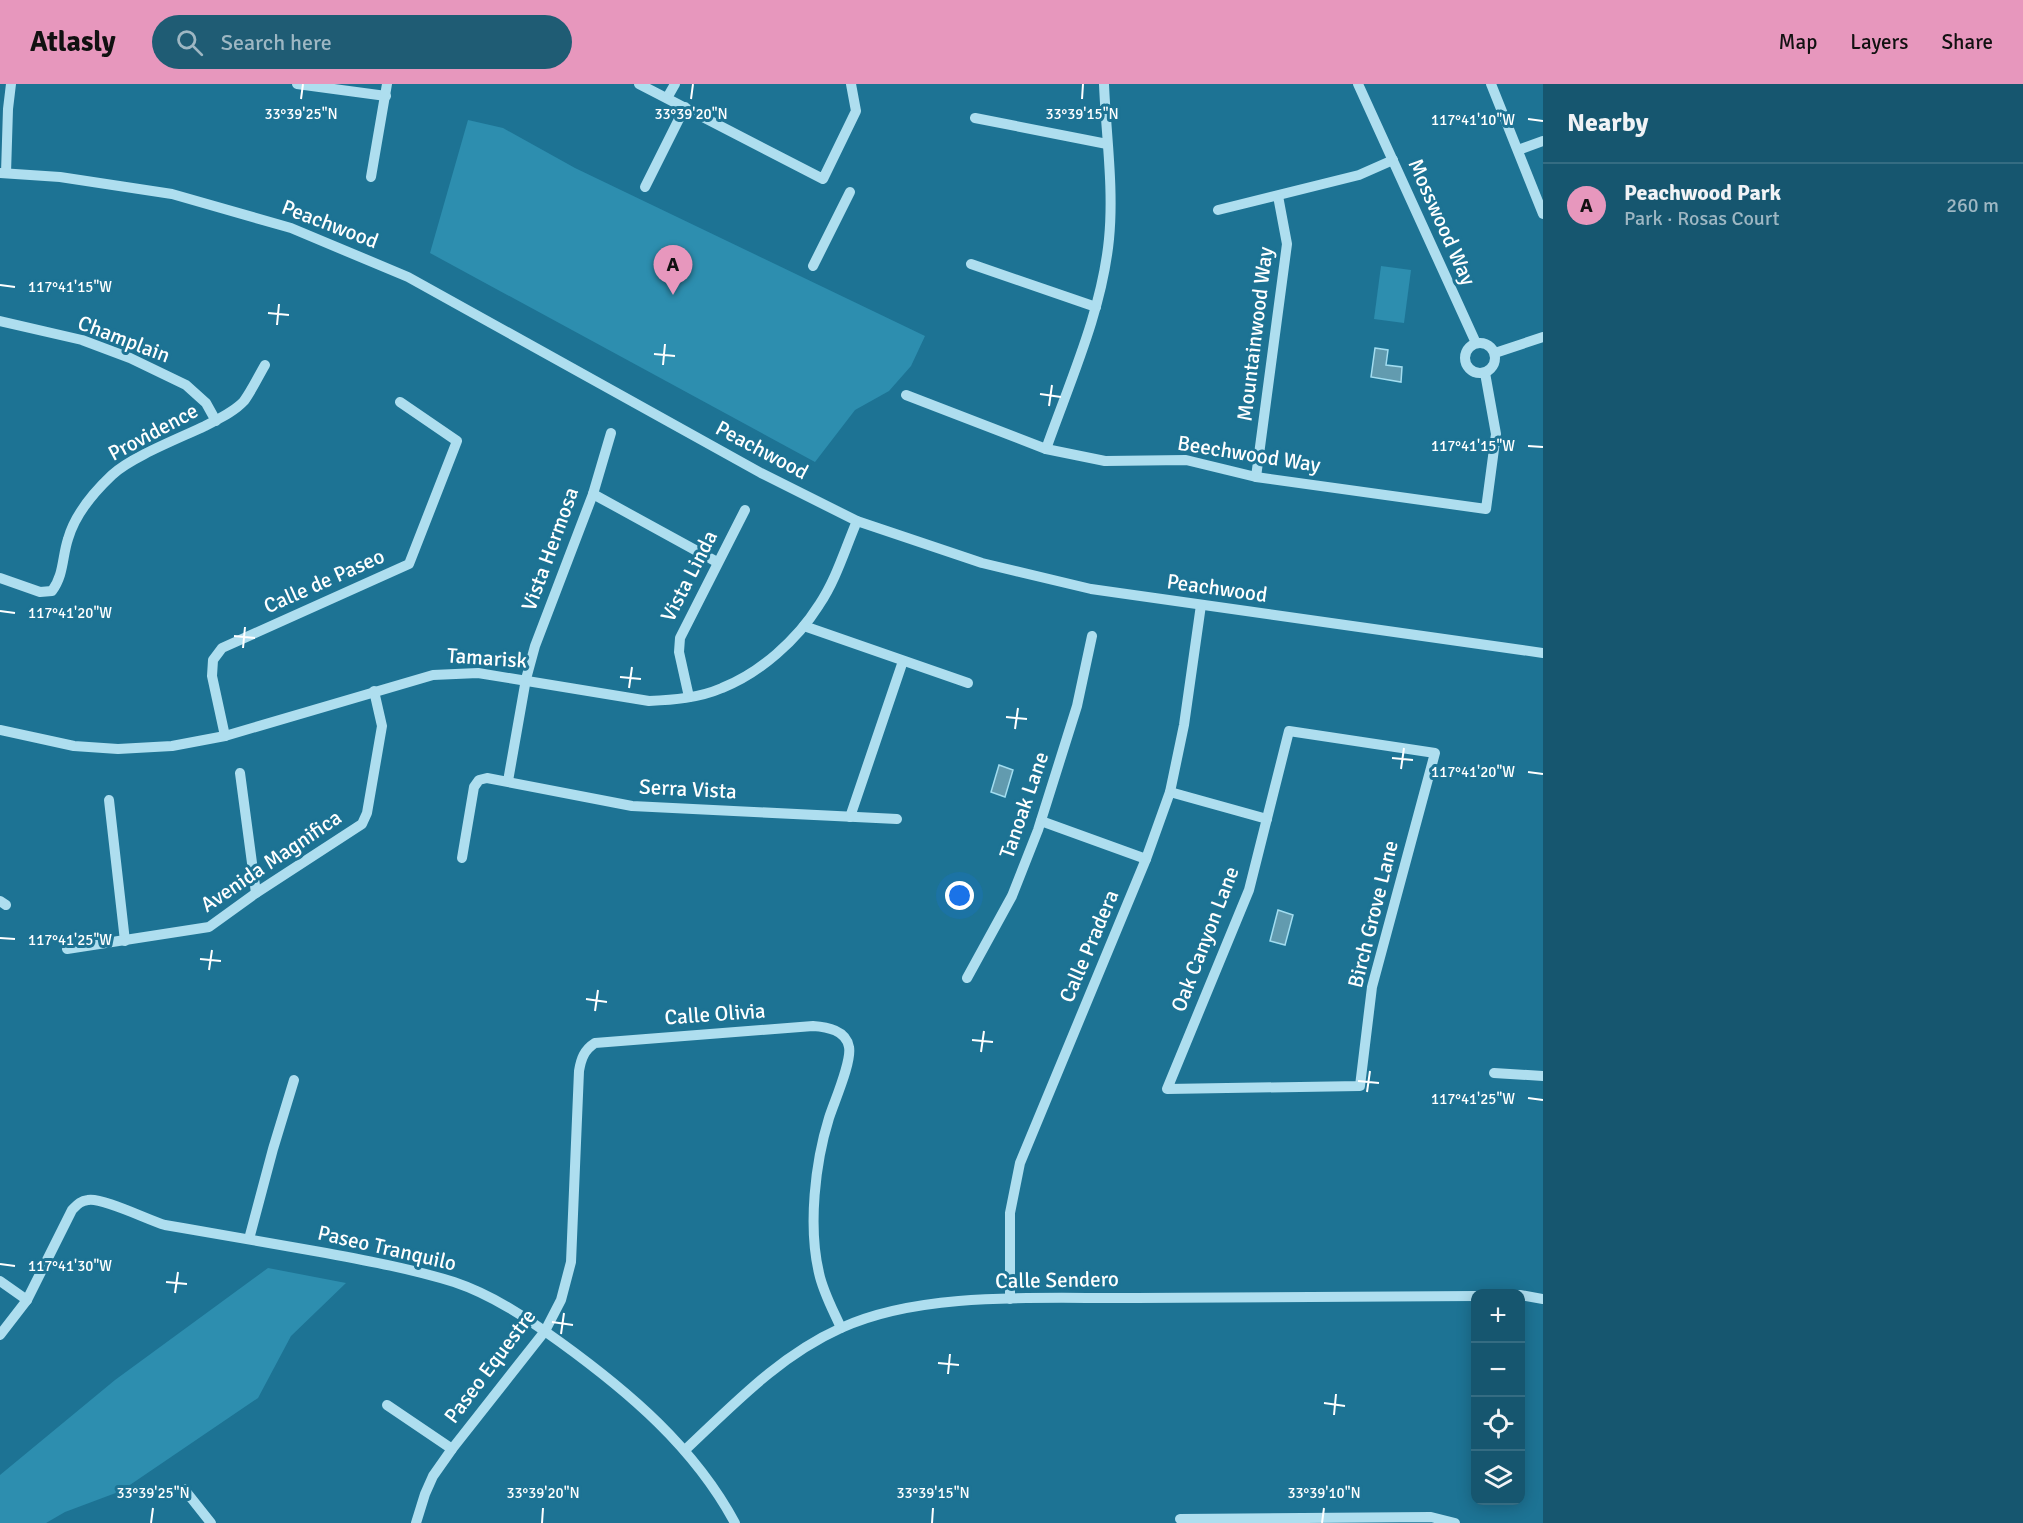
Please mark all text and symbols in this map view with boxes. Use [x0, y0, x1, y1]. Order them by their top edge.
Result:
search box [152, 15, 572, 69]
text: Atlasly [30, 25, 116, 59]
icon: search [173, 26, 206, 59]
text: Search here [221, 29, 332, 56]
text: Map [1779, 29, 1817, 55]
text: Layers [1850, 29, 1908, 55]
text: Share [1941, 29, 1993, 55]
text: 33°39'25"N [264, 105, 338, 123]
text: 33°39'20"N [654, 105, 728, 123]
text: 33°39'15"N [1045, 105, 1119, 123]
text: Nearby [1567, 107, 1648, 139]
text: 117°41'10"W [1431, 111, 1515, 129]
street label: Mosswood Way [1402, 155, 1482, 290]
text: Peachwood Park [1624, 179, 1781, 206]
text: A [1580, 193, 1593, 218]
text: 260 m [1946, 193, 1999, 218]
street label: Peachwood [278, 194, 382, 254]
text: Park · Rosas Court [1624, 206, 1780, 231]
street label: Mountainwood Way [1231, 245, 1279, 423]
pin: A [654, 246, 692, 295]
text: 117°41'15"W [28, 278, 112, 296]
street label: Champlain [74, 310, 174, 368]
street label: Providence [104, 398, 202, 466]
street label: Peachwood [711, 415, 813, 485]
street label: Beechwood Way [1176, 430, 1323, 478]
text: 117°41'15"W [1431, 437, 1515, 455]
street label: Vista Hermosa [516, 484, 584, 614]
street label: Vista Linda [655, 526, 723, 626]
street label: Calle de Paseo [260, 543, 388, 619]
street label: Peachwood [1165, 568, 1269, 608]
text: 117°41'20"W [28, 604, 112, 622]
street label: Tamarisk [446, 642, 528, 674]
street label: Tanoak Lane [994, 748, 1054, 862]
text: 117°41'20"W [1431, 763, 1515, 781]
street label: Serra Vista [639, 773, 737, 805]
street label: Avenida Magnifica [196, 804, 346, 918]
street label: Birch Grove Lane [1342, 838, 1404, 990]
street label: Oak Canyon Lane [1165, 863, 1245, 1015]
your location [945, 881, 974, 910]
street label: Calle Pradera [1054, 886, 1124, 1006]
text: 117°41'25"W [28, 931, 112, 949]
street label: Calle Olivia [664, 998, 766, 1030]
text: 117°41'25"W [1431, 1090, 1515, 1108]
street label: Paseo Tranquilo [315, 1219, 459, 1277]
text: 117°41'30"W [28, 1257, 112, 1275]
street label: Calle Sendero [995, 1266, 1119, 1294]
map controls [1471, 1289, 1525, 1505]
button: + [1471, 1289, 1525, 1343]
street label: Paseo Equestre [439, 1304, 541, 1428]
button: − [1471, 1343, 1525, 1397]
button: locate [1471, 1397, 1525, 1451]
button: layers [1471, 1451, 1525, 1505]
text: 33°39'25"N [116, 1484, 190, 1502]
text: 33°39'20"N [506, 1484, 580, 1502]
text: 33°39'15"N [896, 1484, 970, 1502]
text: 33°39'10"N [1287, 1484, 1361, 1502]

